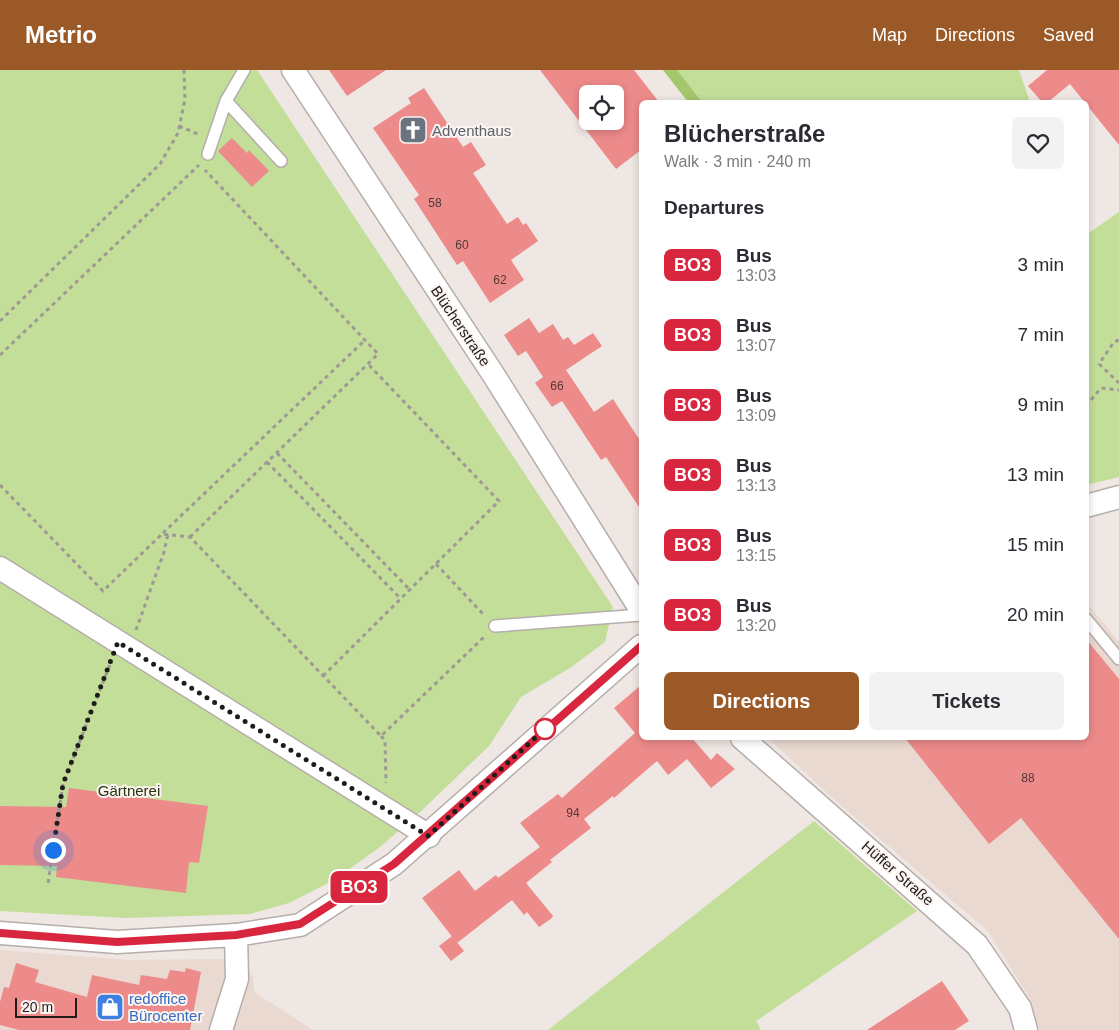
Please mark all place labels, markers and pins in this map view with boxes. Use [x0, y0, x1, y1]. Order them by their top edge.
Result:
church icon: Adventhaus [398, 115, 428, 145]
place label: Adventhaus [432, 122, 511, 139]
unlabelled marker [534, 718, 556, 740]
place label: redoffice Bürocenter [129, 990, 202, 1024]
shop icon: redoffice Bürocenter [95, 992, 125, 1022]

